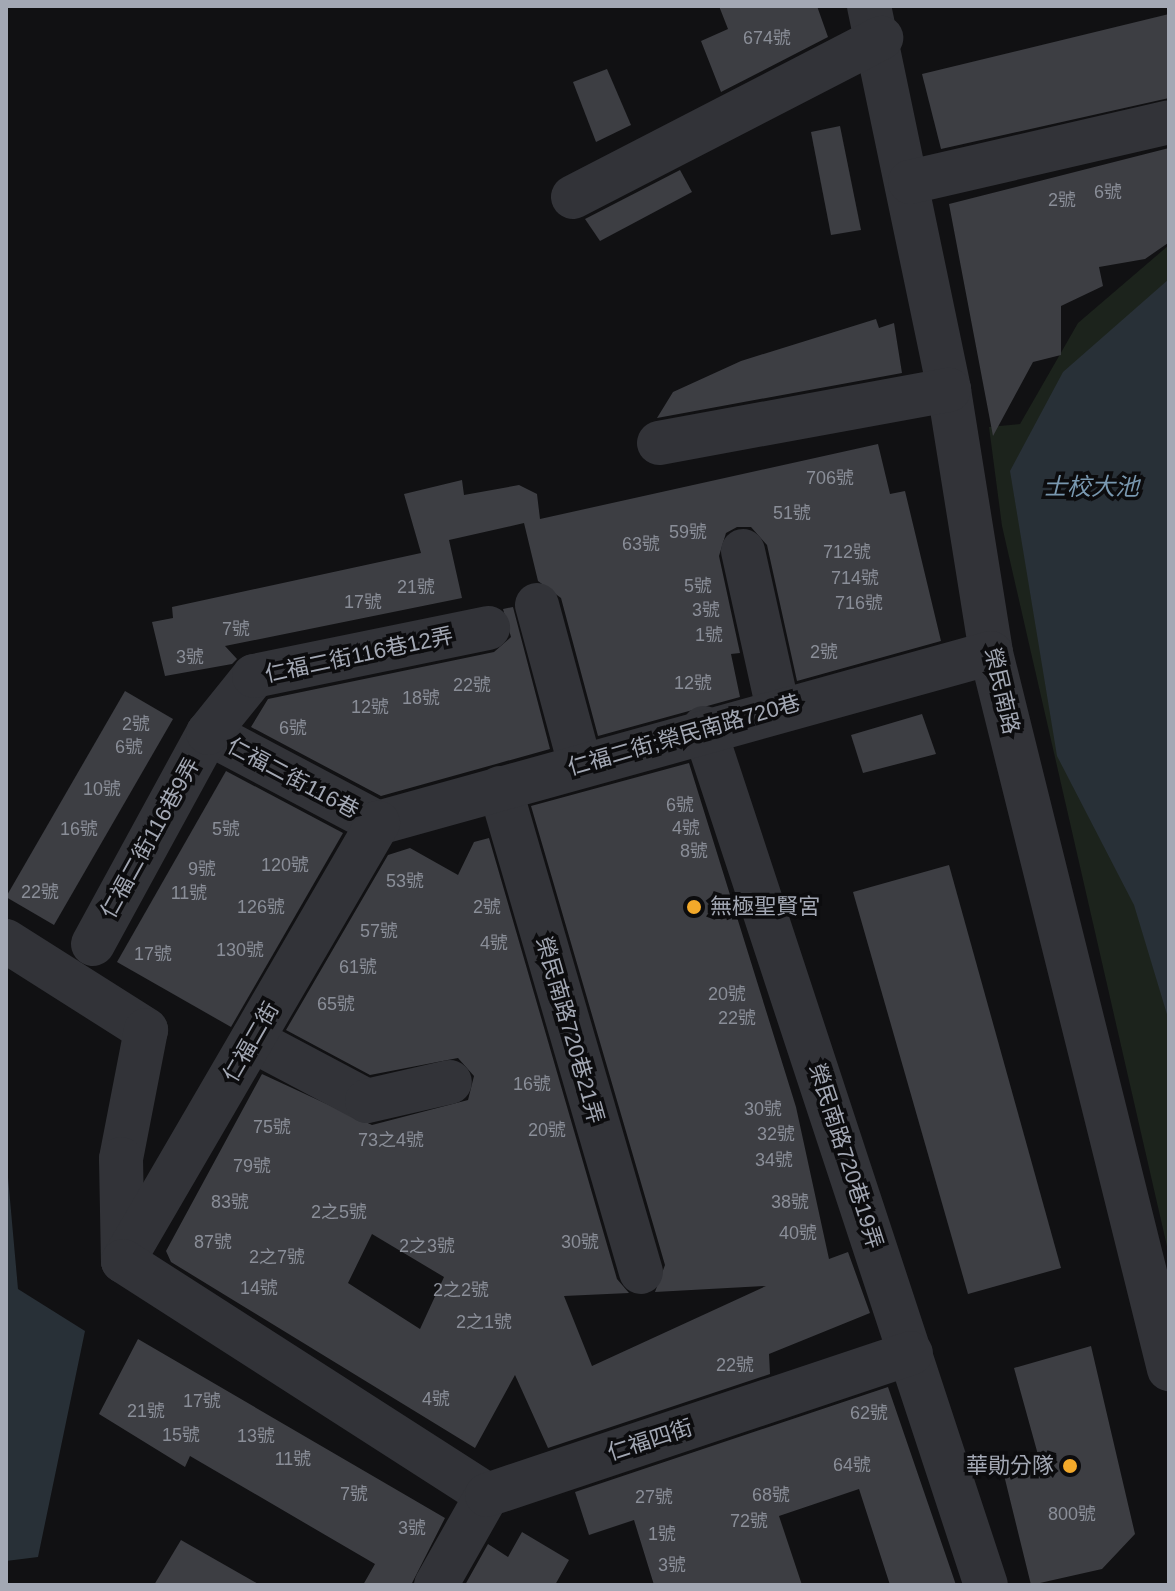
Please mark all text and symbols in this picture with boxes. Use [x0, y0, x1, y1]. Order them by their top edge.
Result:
house number: 674號 [743, 27, 791, 49]
house number: 6號 [1094, 181, 1122, 203]
house number: 2號 [1048, 189, 1076, 211]
house number: 706號 [806, 467, 854, 489]
water label: 士校大池 [1043, 473, 1139, 501]
house number: 51號 [773, 502, 811, 524]
house number: 59號 [669, 521, 707, 543]
house number: 63號 [622, 533, 660, 555]
house number: 712號 [823, 541, 871, 563]
house number: 714號 [831, 567, 879, 589]
house number: 5號 [684, 575, 712, 597]
house number: 21號 [397, 576, 435, 598]
house number: 17號 [344, 591, 382, 613]
house number: 716號 [835, 592, 883, 614]
house number: 3號 [692, 599, 720, 621]
house number: 7號 [222, 618, 250, 640]
street label: 仁福二街116巷12弄 [263, 622, 455, 688]
house number: 1號 [695, 624, 723, 646]
house number: 2號 [810, 641, 838, 663]
street label: 榮民南路 [979, 645, 1025, 737]
house number: 3號 [176, 646, 204, 668]
house number: 12號 [674, 672, 712, 694]
house number: 22號 [453, 674, 491, 696]
house number: 18號 [402, 687, 440, 709]
street label: 仁福二街;榮民南路720巷 [565, 689, 803, 781]
house number: 12號 [351, 696, 389, 718]
house number: 2號 [122, 713, 150, 735]
house number: 6號 [279, 717, 307, 739]
street label: 仁福二街116巷 [223, 732, 363, 824]
house number: 6號 [115, 736, 143, 758]
street label: 仁福二街116巷9弄 [95, 753, 205, 923]
house number: 10號 [83, 778, 121, 800]
house number: 6號 [666, 794, 694, 816]
house number: 4號 [672, 817, 700, 839]
house number: 16號 [60, 818, 98, 840]
house number: 5號 [212, 818, 240, 840]
house number: 8號 [680, 840, 708, 862]
house number: 120號 [261, 854, 309, 876]
house number: 9號 [188, 858, 216, 880]
house number: 53號 [386, 870, 424, 892]
house number: 22號 [21, 881, 59, 903]
house number: 11號 [171, 882, 207, 904]
place label: 無極聖賢宮 [710, 894, 820, 920]
house number: 126號 [237, 896, 285, 918]
house number: 2號 [473, 896, 501, 918]
marker: 無極聖賢宮 [685, 898, 703, 916]
house number: 57號 [360, 920, 398, 942]
house number: 4號 [480, 932, 508, 954]
street label: 榮民南路720巷21弄 [531, 934, 609, 1126]
house number: 130號 [216, 939, 264, 961]
house number: 17號 [134, 943, 172, 965]
house number: 61號 [339, 956, 377, 978]
house number: 20號 [708, 983, 746, 1005]
house number: 65號 [317, 993, 355, 1015]
street label: 仁福二街 [218, 997, 284, 1087]
house number: 22號 [718, 1007, 756, 1029]
street label: 榮民南路720巷19弄 [804, 1060, 888, 1252]
house number: 16號 [513, 1073, 551, 1095]
house number: 30號 [744, 1098, 782, 1120]
house number: 75號 [253, 1116, 291, 1138]
house number: 20號 [528, 1119, 566, 1141]
house number: 32號 [757, 1123, 795, 1145]
house number: 73之4號 [358, 1129, 424, 1151]
house number: 34號 [755, 1149, 793, 1171]
house number: 79號 [233, 1155, 271, 1177]
house number: 83號 [211, 1191, 249, 1213]
house number: 38號 [771, 1191, 809, 1213]
house number: 2之5號 [311, 1201, 367, 1223]
house number: 40號 [779, 1222, 817, 1244]
house number: 87號 [194, 1231, 232, 1253]
house number: 30號 [561, 1231, 599, 1253]
house number: 2之3號 [399, 1235, 455, 1257]
house number: 2之7號 [249, 1246, 305, 1268]
house number: 14號 [240, 1277, 278, 1299]
house number: 2之2號 [433, 1279, 489, 1301]
house number: 2之1號 [456, 1311, 512, 1333]
house number: 22號 [716, 1354, 754, 1376]
house number: 4號 [422, 1388, 450, 1410]
house number: 17號 [183, 1390, 221, 1412]
house number: 21號 [127, 1400, 165, 1422]
house number: 62號 [850, 1402, 888, 1424]
street label: 仁福四街 [604, 1414, 696, 1466]
house number: 15號 [162, 1424, 200, 1446]
house number: 13號 [237, 1425, 275, 1447]
house number: 11號 [275, 1448, 311, 1470]
place label: 華勛分隊 [966, 1453, 1054, 1479]
house number: 64號 [833, 1454, 871, 1476]
marker: 華勛分隊 [1061, 1457, 1079, 1475]
house number: 7號 [340, 1483, 368, 1505]
house number: 68號 [752, 1484, 790, 1506]
house number: 27號 [635, 1486, 673, 1508]
house number: 800號 [1048, 1503, 1096, 1525]
house number: 72號 [730, 1510, 768, 1532]
house number: 3號 [398, 1517, 426, 1539]
house number: 1號 [648, 1523, 676, 1545]
house number: 3號 [658, 1554, 686, 1576]

